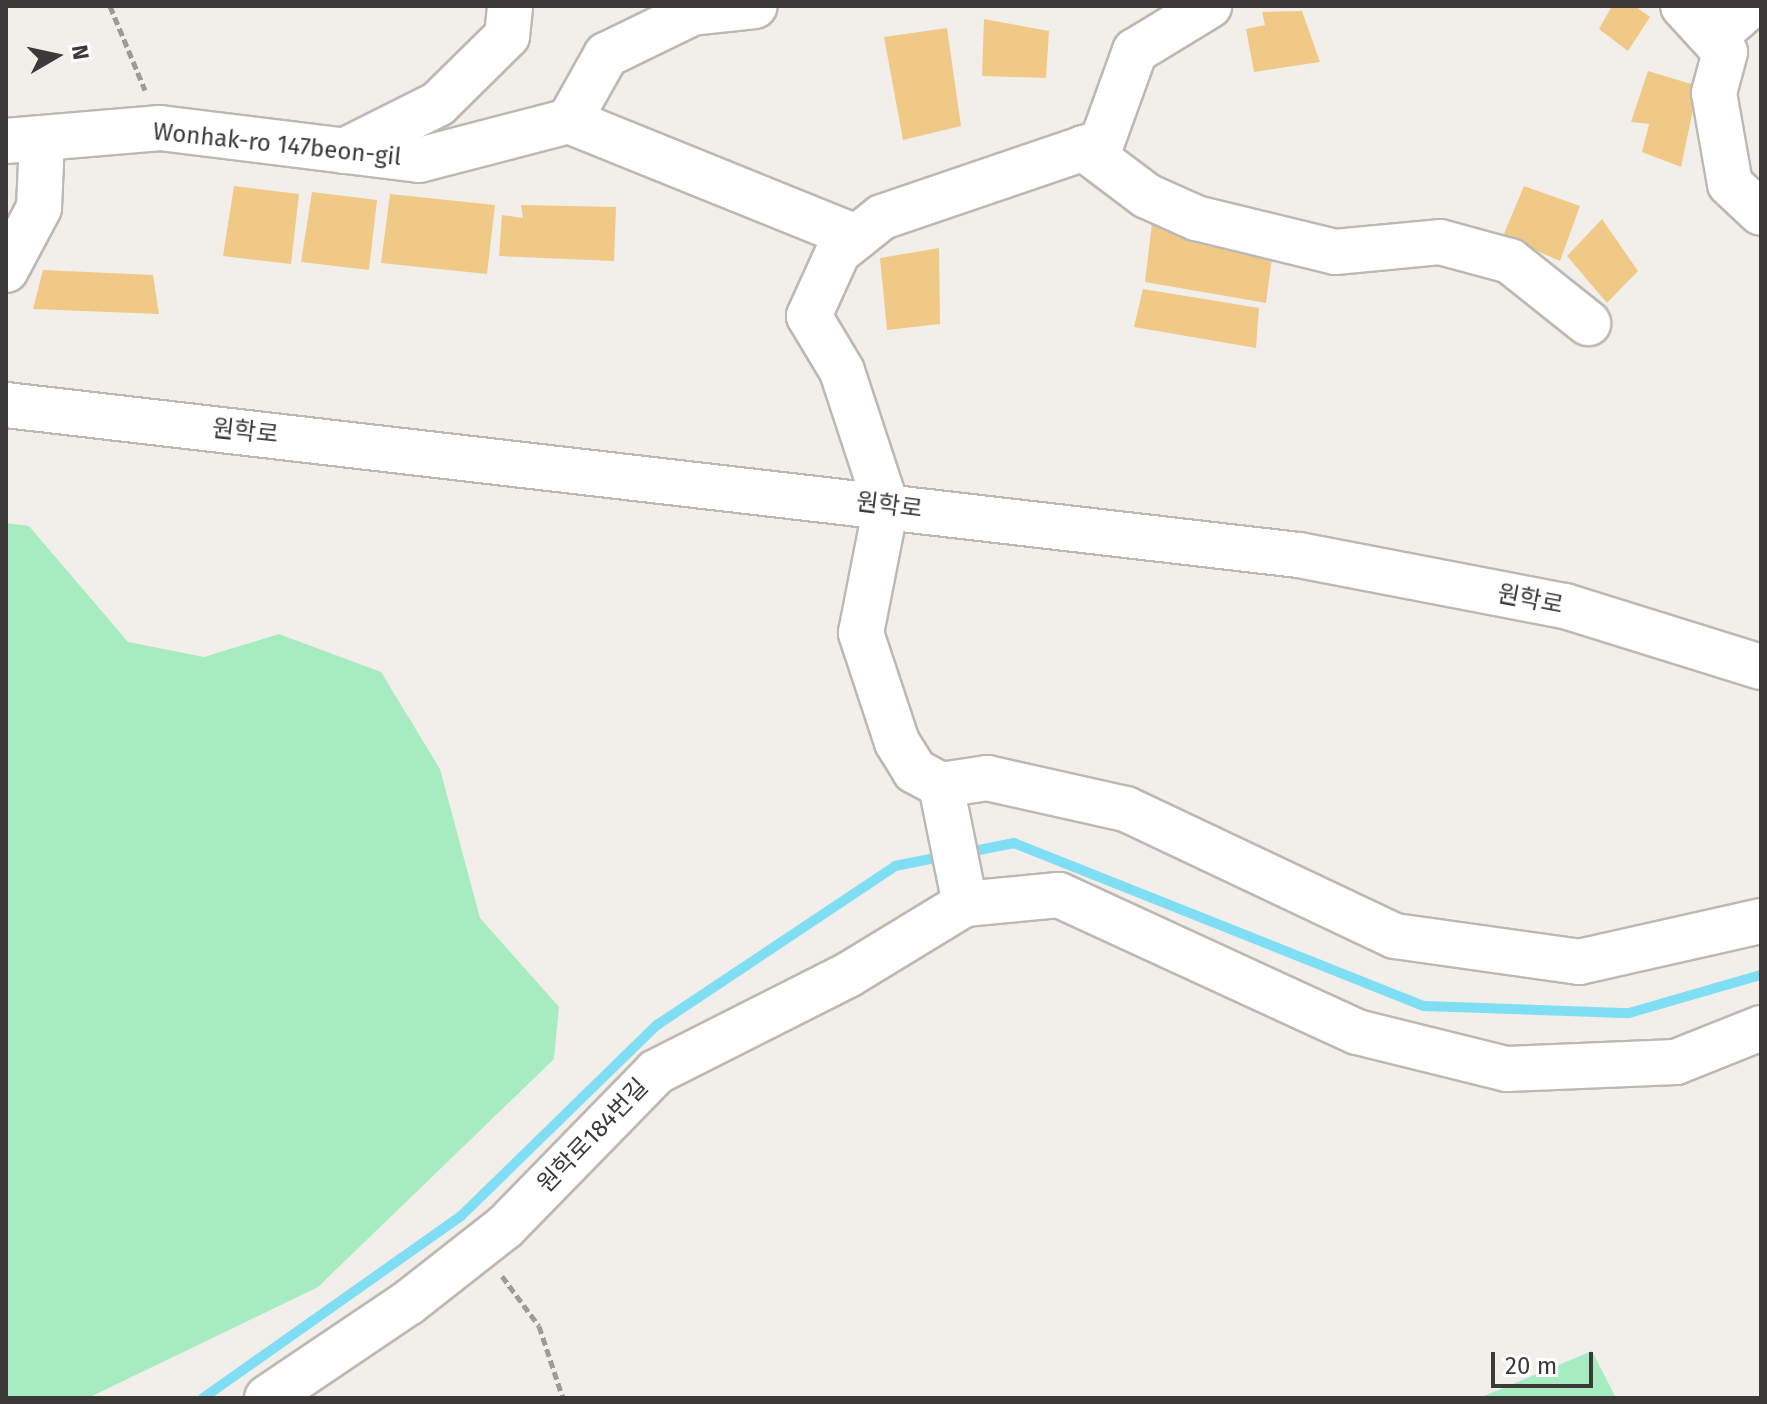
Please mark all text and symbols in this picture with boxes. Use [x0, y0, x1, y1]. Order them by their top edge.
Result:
north arrow [16, 16, 96, 96]
text: N [66, 43, 95, 61]
street label: Wonhak-ro 147beon-gil [151, 118, 403, 172]
street label: 원학로 [211, 414, 279, 450]
street label: 원학로 [854, 488, 924, 524]
street label: 원학로 [1495, 580, 1565, 620]
street label: 원학로184번길 [532, 1073, 654, 1199]
scale bar [1495, 1336, 1597, 1386]
text: 20 m [1505, 1352, 1557, 1380]

